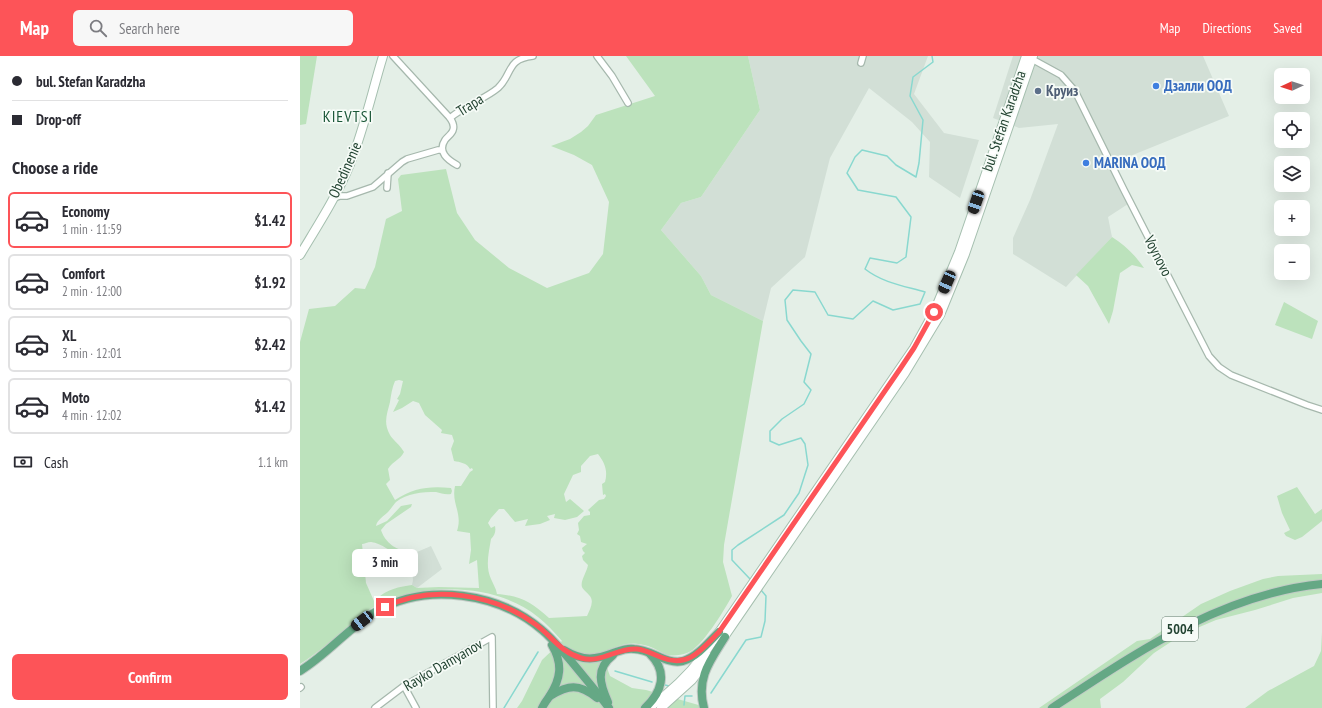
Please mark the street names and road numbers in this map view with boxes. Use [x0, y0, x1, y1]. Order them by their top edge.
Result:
street label: bul. Stefan Karadzha [977, 68, 1030, 174]
street label: Trapa [453, 89, 487, 120]
street label: Obedinenie [324, 139, 365, 201]
street label: Voynovo [1140, 231, 1177, 279]
road number: 5004 [1162, 617, 1198, 641]
street label: Rayko Damyanov [400, 634, 486, 695]

